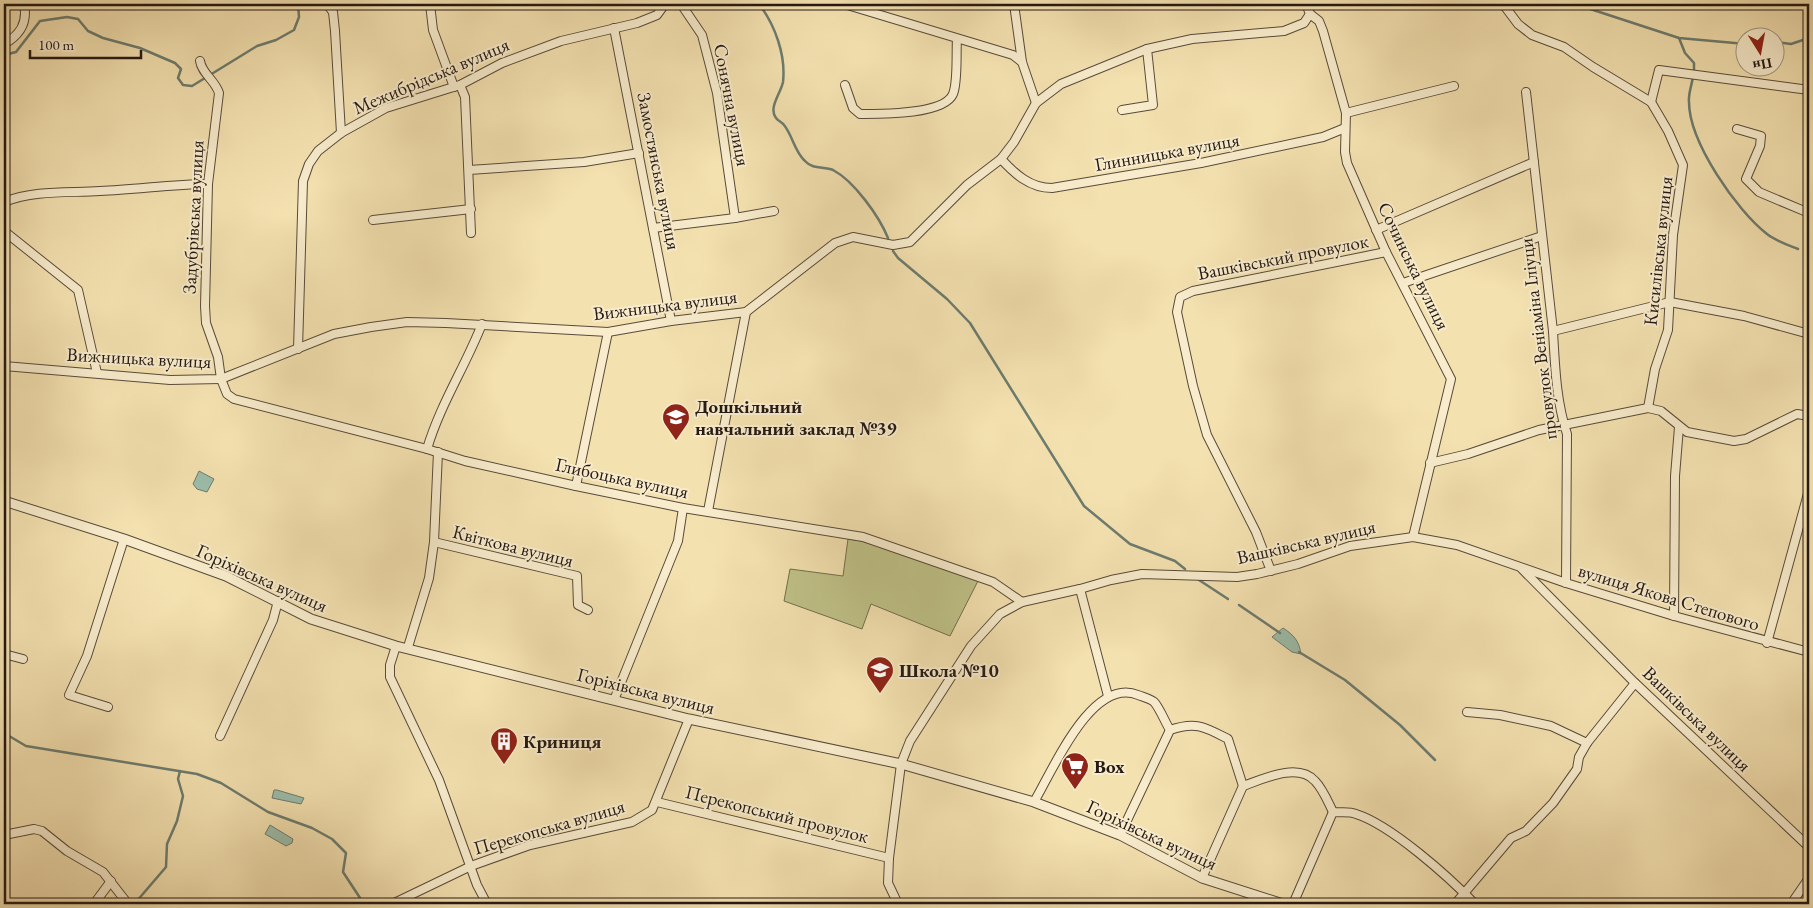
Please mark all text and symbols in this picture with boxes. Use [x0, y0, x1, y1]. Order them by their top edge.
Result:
scale bar [30, 28, 141, 60]
north arrow [1736, 28, 1786, 78]
street label: Межибрідська вулиця [349, 32, 513, 120]
text: 100 m [38, 35, 75, 54]
street label: Сонячна вулиця [708, 42, 756, 169]
text: Пн [1751, 54, 1774, 75]
street label: Замостянська вулиця [631, 90, 687, 252]
street label: Глинницька вулиця [1093, 127, 1242, 177]
street label: Задубрівська вулиця [176, 139, 210, 294]
street label: Кисилівська вулиця [1638, 175, 1678, 327]
street label: Сочинська вулиця [1372, 198, 1456, 335]
street label: Вашківський провулок [1195, 228, 1371, 286]
street label: провулок Веніаміна Іліуци [1513, 237, 1563, 441]
street label: Вижницька вулиця [592, 284, 739, 326]
street label: Вижницька вулиця [66, 342, 212, 374]
place label: Дошкільний навчальний заклад №39 [695, 394, 897, 441]
school or university icon: Дошкільний навчальний заклад №39 [661, 402, 691, 441]
street label: Глибоцька вулиця [553, 452, 691, 504]
street label: Вашківська вулиця [1234, 514, 1378, 570]
street label: Квіткова вулиця [450, 519, 577, 573]
street label: Горіхівська вулиця [193, 538, 332, 618]
street label: вулиця Якова Степового [1575, 558, 1763, 636]
school or university icon: Школа №10 [865, 655, 895, 694]
place label: Школа №10 [899, 658, 999, 683]
street label: Вашківська вулиця [1637, 661, 1757, 778]
street label: Горіхівська вулиця [575, 662, 718, 720]
building icon: Криниця [489, 726, 519, 765]
place label: Криниця [523, 729, 601, 754]
supermarket icon: Box [1060, 751, 1090, 790]
place label: Box [1094, 754, 1125, 779]
street label: Перекопський провулок [683, 779, 871, 849]
street label: Перекопська вулиця [471, 793, 628, 861]
street label: Горіхівська вулиця [1083, 794, 1222, 876]

